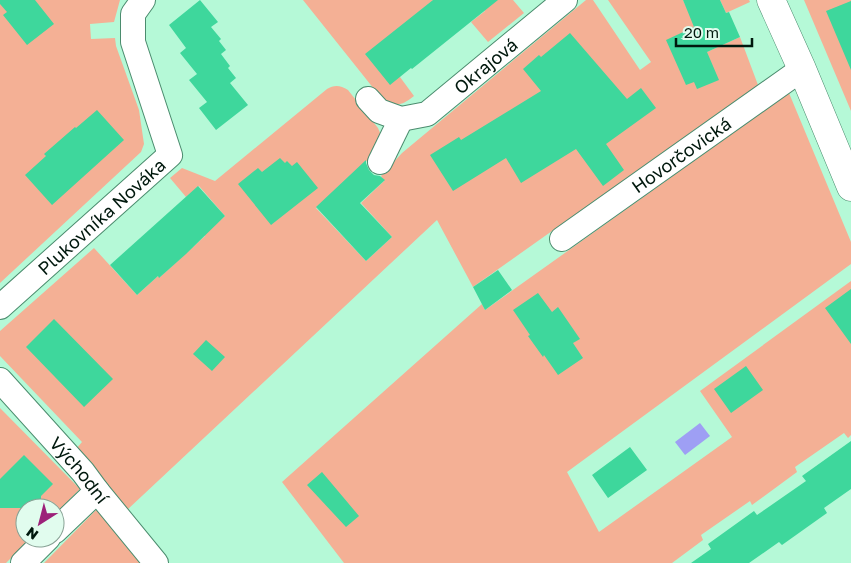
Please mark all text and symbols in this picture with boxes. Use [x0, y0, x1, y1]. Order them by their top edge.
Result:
scale bar [676, 15, 752, 47]
text: 20 m [684, 23, 719, 41]
street label: Okrajová [449, 33, 522, 98]
street label: Hovorčovická [627, 112, 735, 197]
street label: Plukovníka Nováka [33, 154, 170, 279]
street label: Východní [45, 432, 114, 509]
north arrow [15, 498, 65, 548]
text: N [23, 524, 41, 544]

